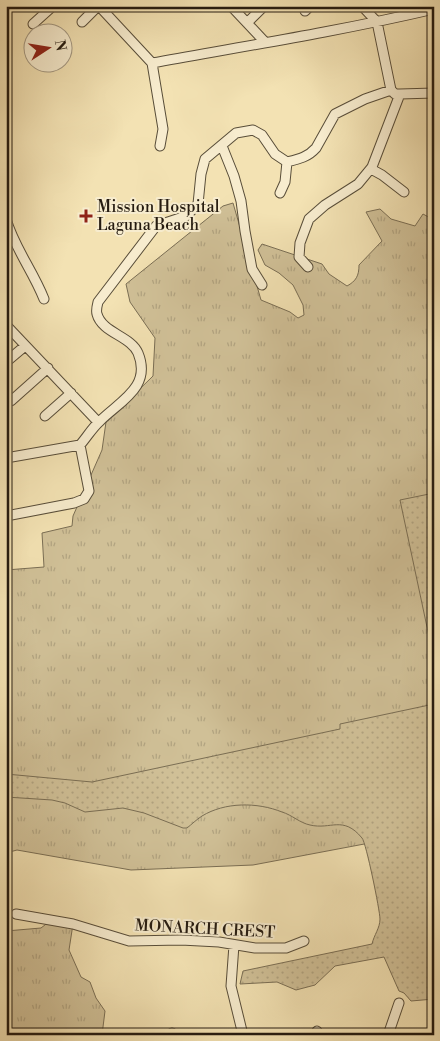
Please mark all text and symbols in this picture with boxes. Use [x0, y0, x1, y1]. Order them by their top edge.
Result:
north arrow [22, 22, 72, 72]
text: N [50, 38, 70, 53]
place label: Mission Hospital Laguna Beach [97, 197, 220, 235]
marker: Mission Hospital Laguna Beach [79, 209, 93, 223]
street label: MONARCH CREST [134, 915, 276, 943]

